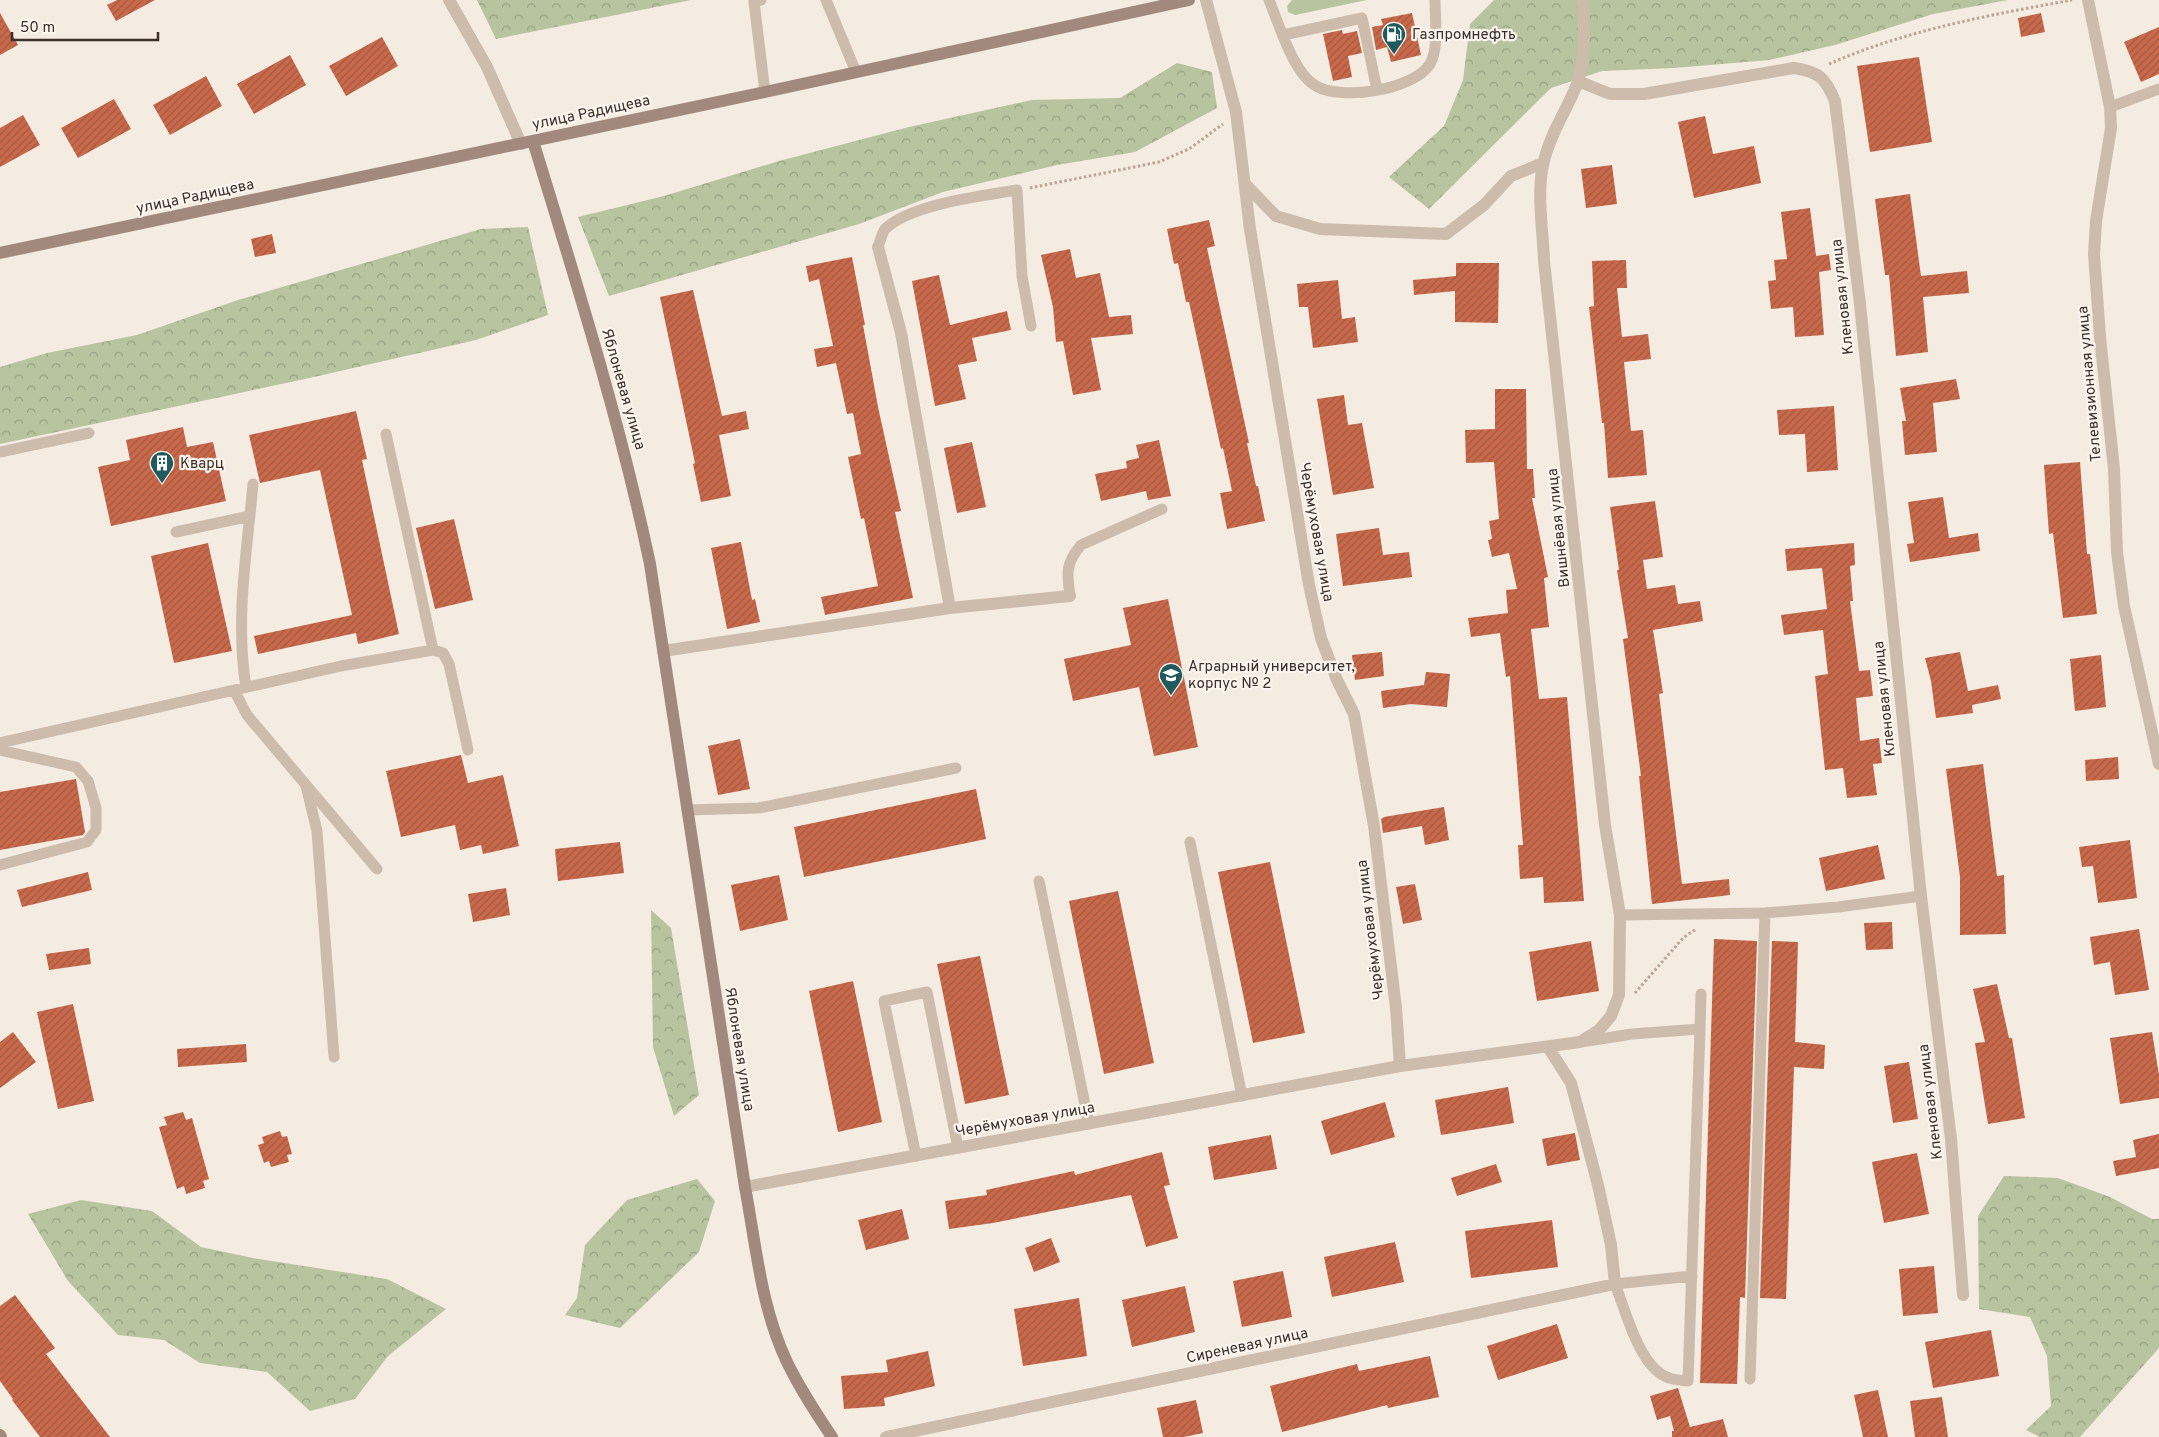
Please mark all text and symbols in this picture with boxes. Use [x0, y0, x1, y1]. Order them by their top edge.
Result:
scale bar [12, 10, 159, 42]
text: 50 m [20, 19, 55, 38]
fuel station icon: Газпромнефть [1381, 21, 1407, 55]
place label: Газпромнефть [1412, 26, 1516, 45]
street label: улица Радищева [531, 92, 652, 135]
street label: улица Радищева [135, 176, 256, 219]
street label: Кленовая улица [1828, 238, 1859, 356]
street label: Телевизионная улица [2074, 305, 2107, 463]
street label: Яблоневая улица [596, 327, 649, 452]
building icon: Кварц [149, 450, 175, 484]
place label: Кварц [180, 455, 224, 474]
street label: Черёмуховая улица [1294, 461, 1337, 603]
street label: Вишнёвая улица [1544, 467, 1575, 588]
street label: Кленовая улица [1870, 640, 1901, 758]
place label: Аграрный университет, корпус № 2 [1188, 658, 1355, 694]
school or university icon: Аграрный университет, корпус № 2 [1158, 662, 1184, 696]
street label: Черёмуховая улица [1353, 859, 1390, 1001]
street label: Яблоневая улица [719, 986, 758, 1113]
street label: Кленовая улица [1915, 1043, 1948, 1161]
street label: Черёмуховая улица [954, 1099, 1096, 1142]
street label: Сиреневая улица [1185, 1324, 1310, 1369]

